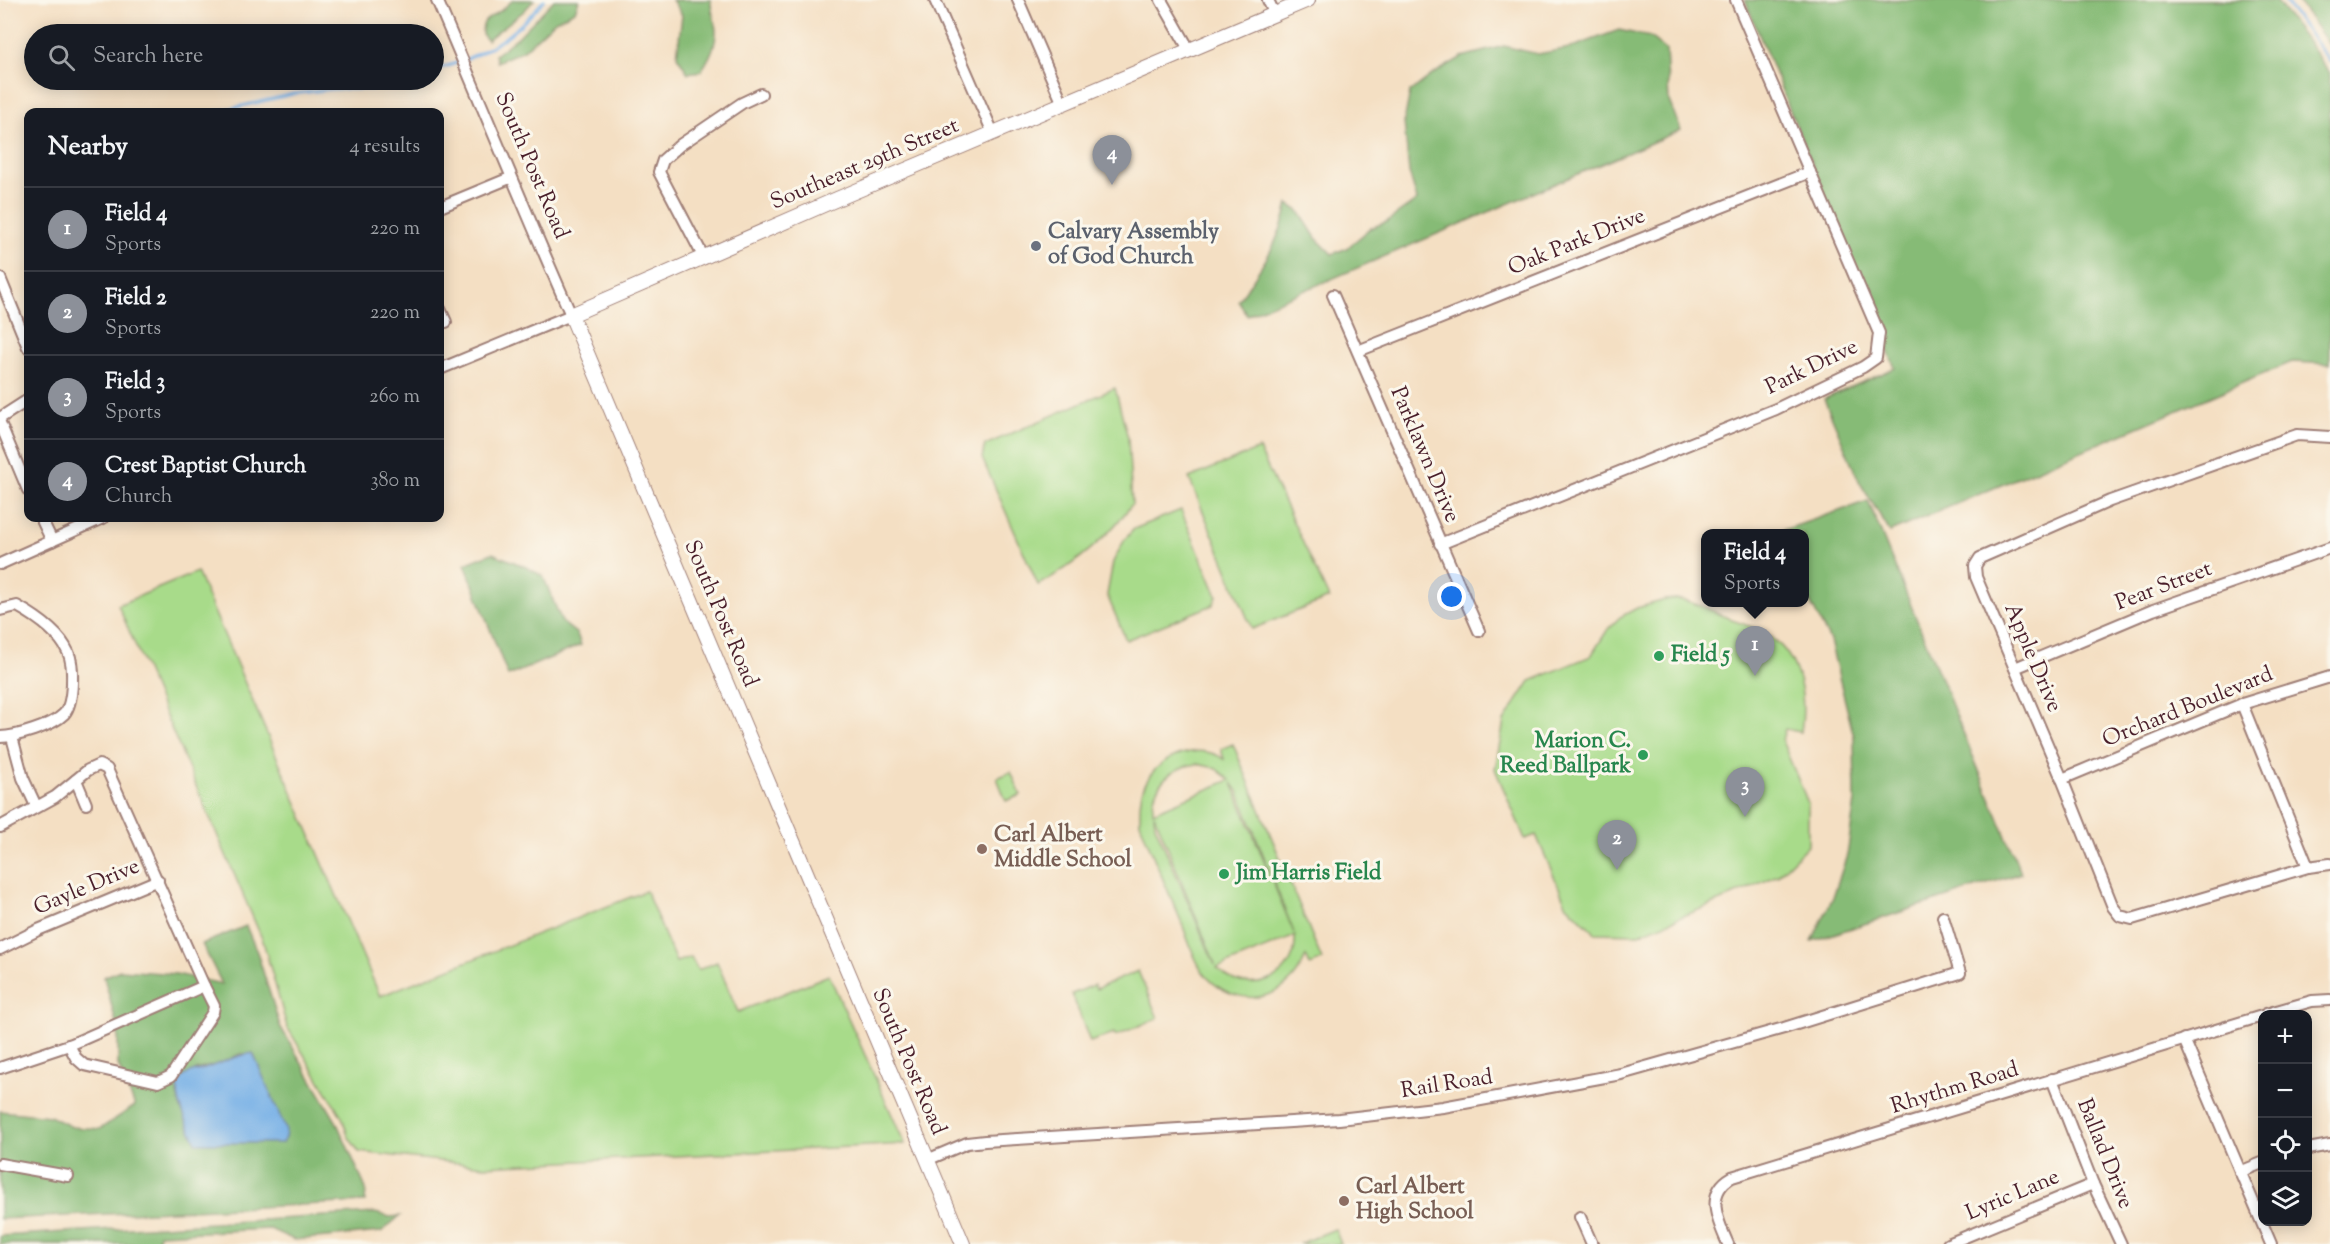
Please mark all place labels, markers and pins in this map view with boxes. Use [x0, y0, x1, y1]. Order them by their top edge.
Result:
pin: 4 [1092, 136, 1132, 185]
place label: Calvary Assembly of God Church [1048, 217, 1219, 274]
marker: Calvary Assembly of God Church [1029, 239, 1043, 253]
pin: 1 [1736, 626, 1774, 676]
place label: Field 5 [1671, 640, 1730, 672]
marker: Field 5 [1652, 649, 1666, 663]
place label: Marion C. Reed Ballpark [1500, 726, 1631, 783]
marker: Marion C. Reed Ballpark [1636, 748, 1650, 762]
pin: 3 [1726, 768, 1764, 817]
place label: Carl Albert Middle School [994, 820, 1132, 877]
pin: 2 [1598, 820, 1636, 870]
marker: Carl Albert Middle School [975, 842, 989, 856]
place label: Jim Harris Field [1234, 858, 1382, 890]
marker: Jim Harris Field [1217, 867, 1231, 881]
place label: Carl Albert High School [1356, 1172, 1474, 1229]
marker: Carl Albert High School [1337, 1194, 1351, 1208]

